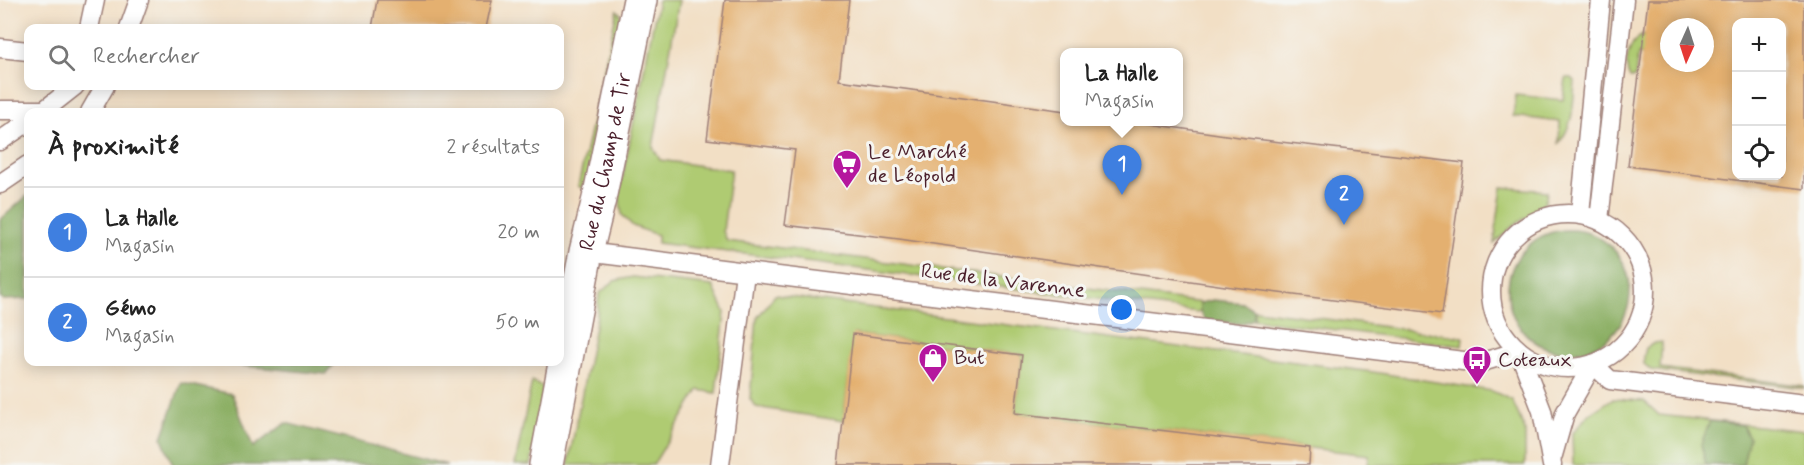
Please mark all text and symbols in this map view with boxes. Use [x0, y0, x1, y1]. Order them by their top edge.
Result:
north arrow [1660, 18, 1714, 72]
map controls [1732, 18, 1786, 180]
button: + [1732, 18, 1786, 72]
search box [24, 24, 564, 90]
icon: search [45, 41, 78, 74]
text: Rechercher [93, 43, 200, 71]
popup [1060, 48, 1183, 126]
text: La Halle [1085, 60, 1158, 88]
street label: Rue du Champ de Tir [573, 70, 639, 254]
button: − [1732, 72, 1786, 126]
text: Magasin [1085, 88, 1154, 115]
button: locate [1732, 126, 1786, 180]
text: À proximité [48, 130, 179, 164]
text: 2 résultats [447, 134, 540, 161]
place label: Le Marché de Léopold [868, 138, 967, 190]
pin: 1 [1102, 146, 1142, 195]
supermarket icon: Le Marché de Léopold [831, 148, 863, 190]
pin: 2 [1324, 176, 1364, 225]
text: La Halle [105, 205, 179, 233]
text: 1 [63, 219, 72, 246]
text: 20 m [497, 219, 540, 246]
text: Magasin [105, 233, 175, 260]
street label: Rue de la Varenne [919, 257, 1087, 305]
text: Gémo [105, 295, 156, 323]
your location [1107, 295, 1136, 324]
text: 2 [63, 309, 72, 336]
text: 50 m [495, 309, 540, 336]
text: Magasin [105, 323, 175, 350]
shop icon: But [917, 342, 949, 384]
place label: But [954, 344, 985, 372]
bus stop icon: Coteaux [1461, 344, 1493, 386]
place label: Coteaux [1498, 346, 1572, 374]

